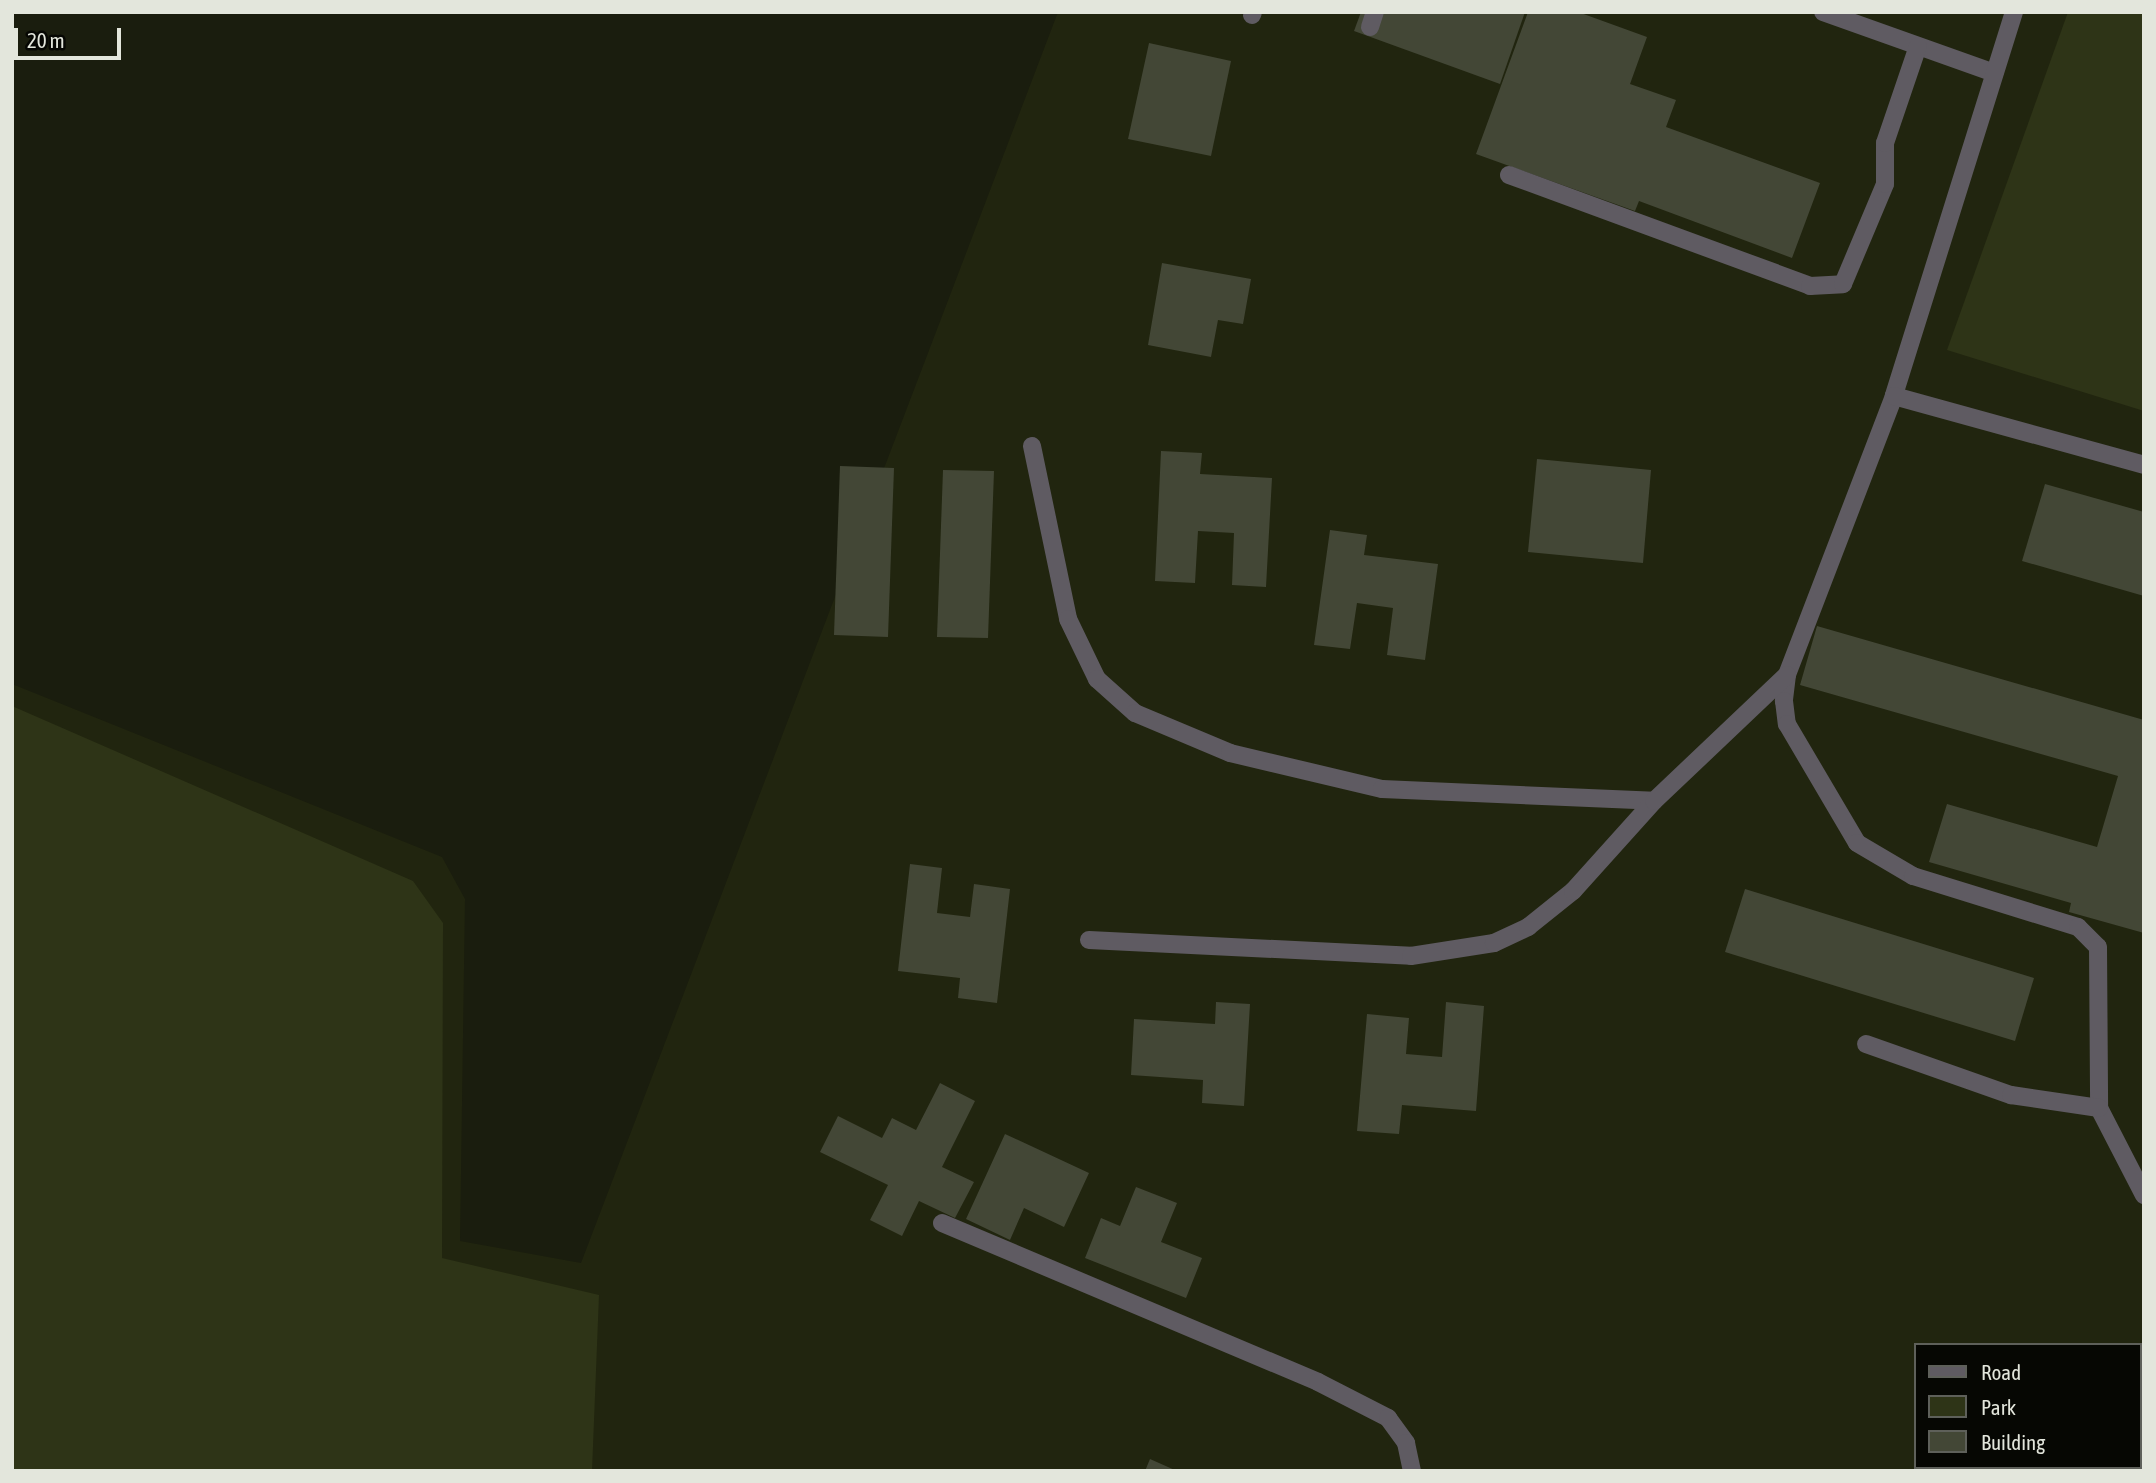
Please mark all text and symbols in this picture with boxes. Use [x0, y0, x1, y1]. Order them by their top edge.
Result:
scale bar [18, 14, 124, 58]
text: 20 m [27, 28, 65, 52]
legend [1914, 1343, 2142, 1469]
text: Road [1981, 1360, 2021, 1384]
text: Park [1981, 1395, 2016, 1419]
text: Building [1981, 1430, 2045, 1454]

